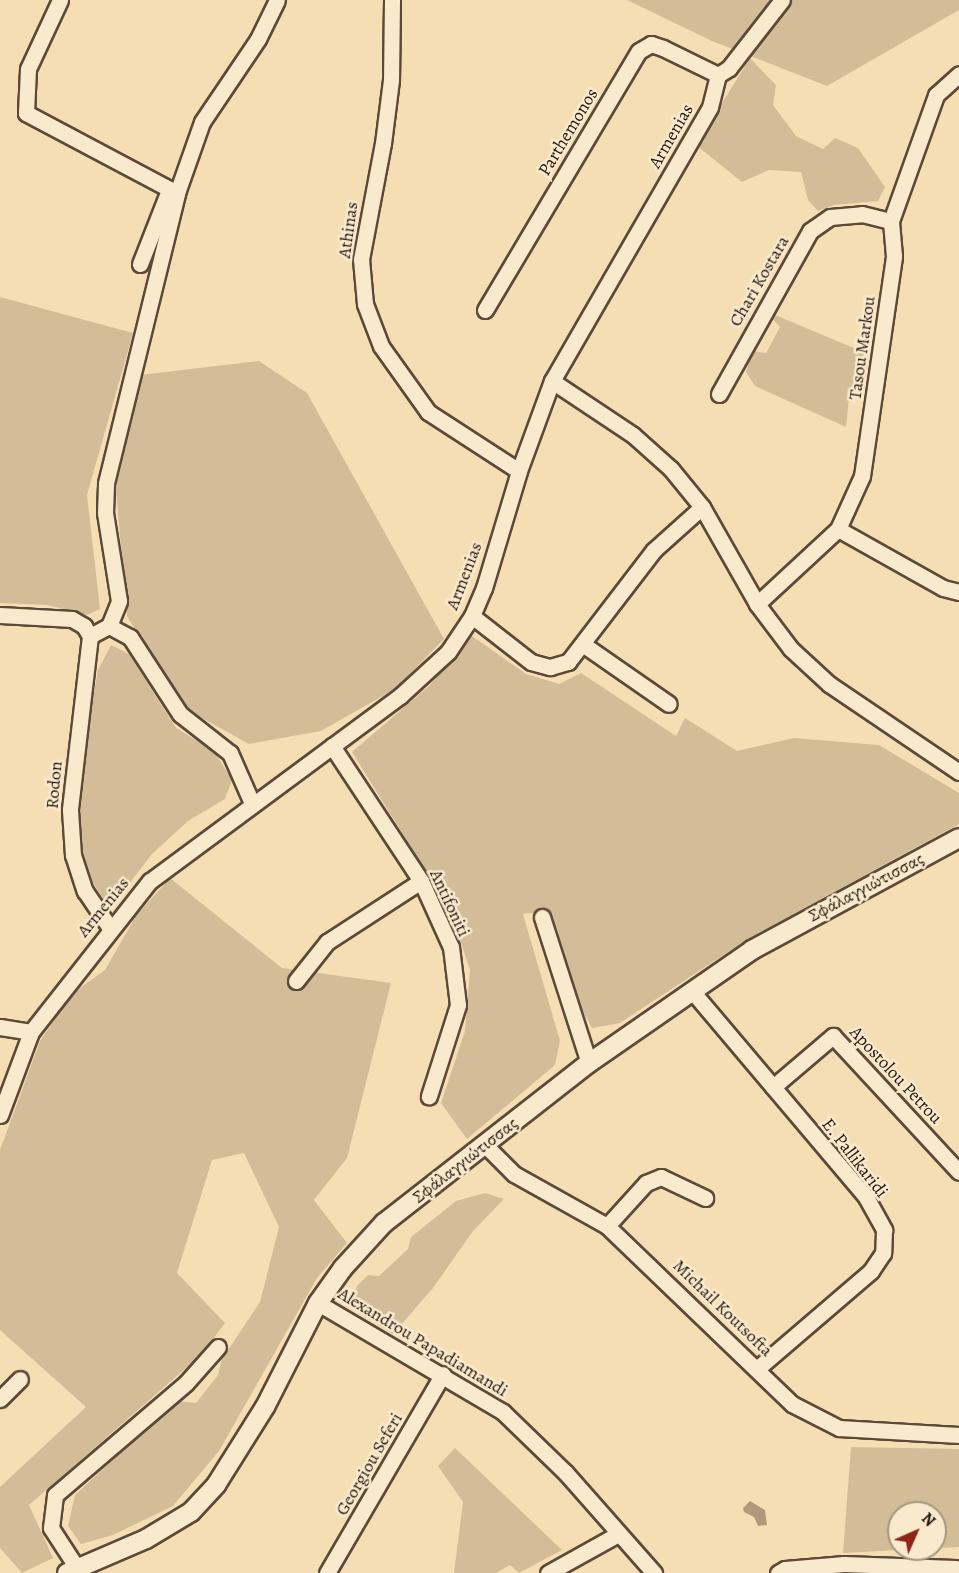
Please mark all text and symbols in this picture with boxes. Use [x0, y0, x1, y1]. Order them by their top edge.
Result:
street label: Parthemonos [533, 84, 603, 180]
street label: Armenias [644, 100, 698, 172]
street label: Athinas [333, 200, 363, 260]
street label: Chari Kostara [724, 232, 794, 330]
street label: Tasou Markou [844, 295, 880, 401]
street label: Armenias [441, 539, 487, 613]
street label: Rodon [41, 760, 67, 810]
street label: Σφάλαγγιώτισσας [805, 848, 927, 926]
street label: Antifoniti [425, 866, 475, 940]
street label: Armenias [72, 873, 134, 941]
street label: Apostolou Petrou [845, 1022, 947, 1128]
street label: Σφάλαγγιώτισσας [408, 1112, 522, 1208]
street label: E. Pallikaridi [817, 1114, 893, 1202]
street label: Michail Koutsofta [669, 1255, 777, 1361]
street label: Alexandrou Papadiamandi [334, 1283, 512, 1401]
street label: Georgiou Seferi [331, 1409, 407, 1519]
north arrow [887, 1501, 947, 1561]
text: N [916, 1508, 940, 1532]

